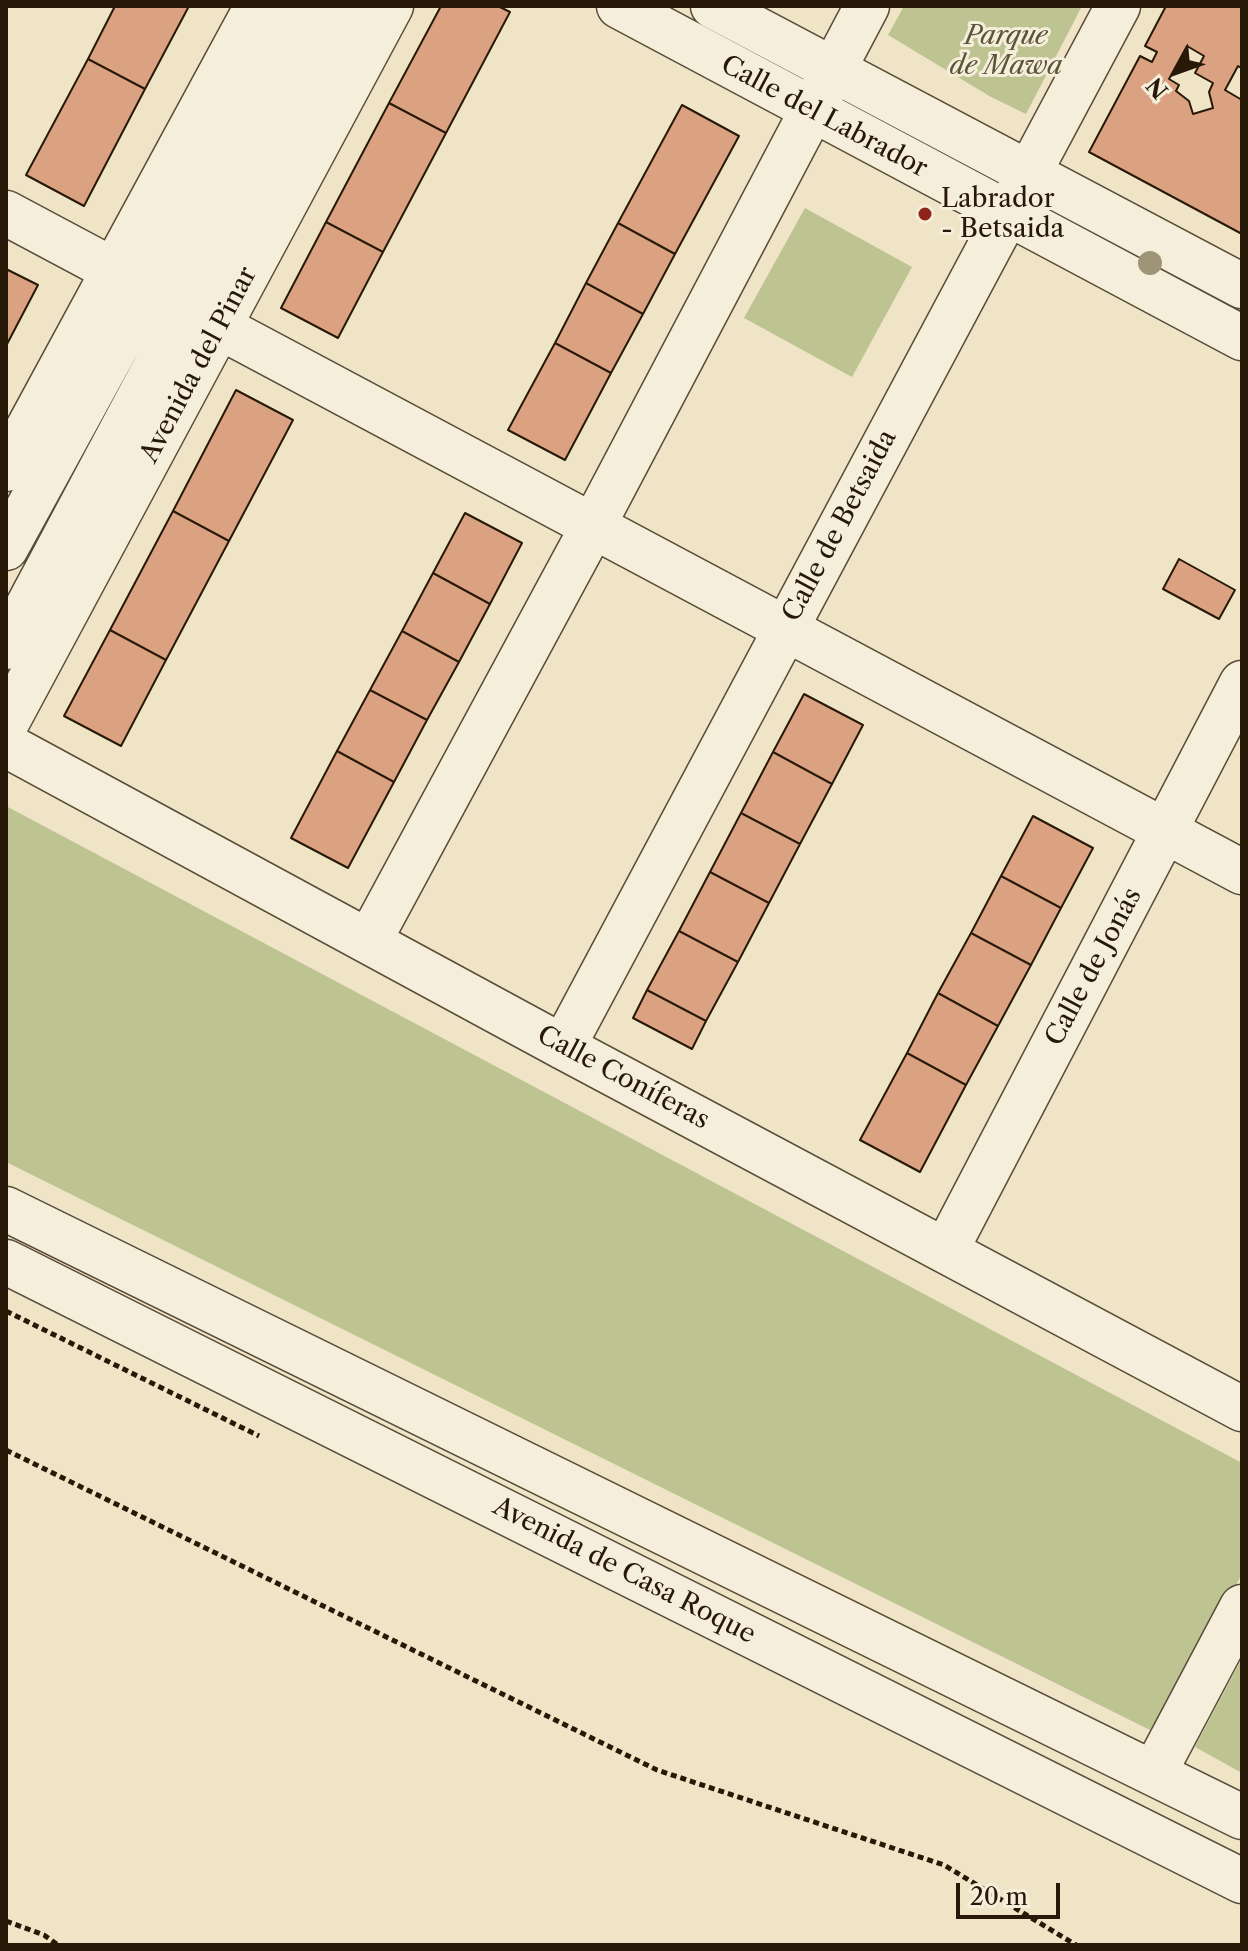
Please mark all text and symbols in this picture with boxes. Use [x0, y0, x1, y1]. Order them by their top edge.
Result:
park label: Parque de Mawa [950, 20, 1062, 82]
north arrow [1136, 32, 1216, 112]
street label: Calle del Labrador [715, 49, 933, 185]
text: N [1141, 72, 1174, 104]
place label: Labrador - Betsaida [941, 183, 1064, 244]
marker: Labrador - Betsaida [916, 205, 934, 223]
street label: Avenida del Pinar [134, 262, 264, 468]
street label: Calle de Betsaida [776, 425, 904, 627]
street label: Calle de Jonás [1039, 883, 1149, 1051]
street label: Calle Coníferas [532, 1020, 714, 1136]
street label: Avenida de Casa Roque [488, 1491, 760, 1651]
scale bar [960, 1867, 1064, 1917]
text: 20 m [970, 1882, 1028, 1911]

